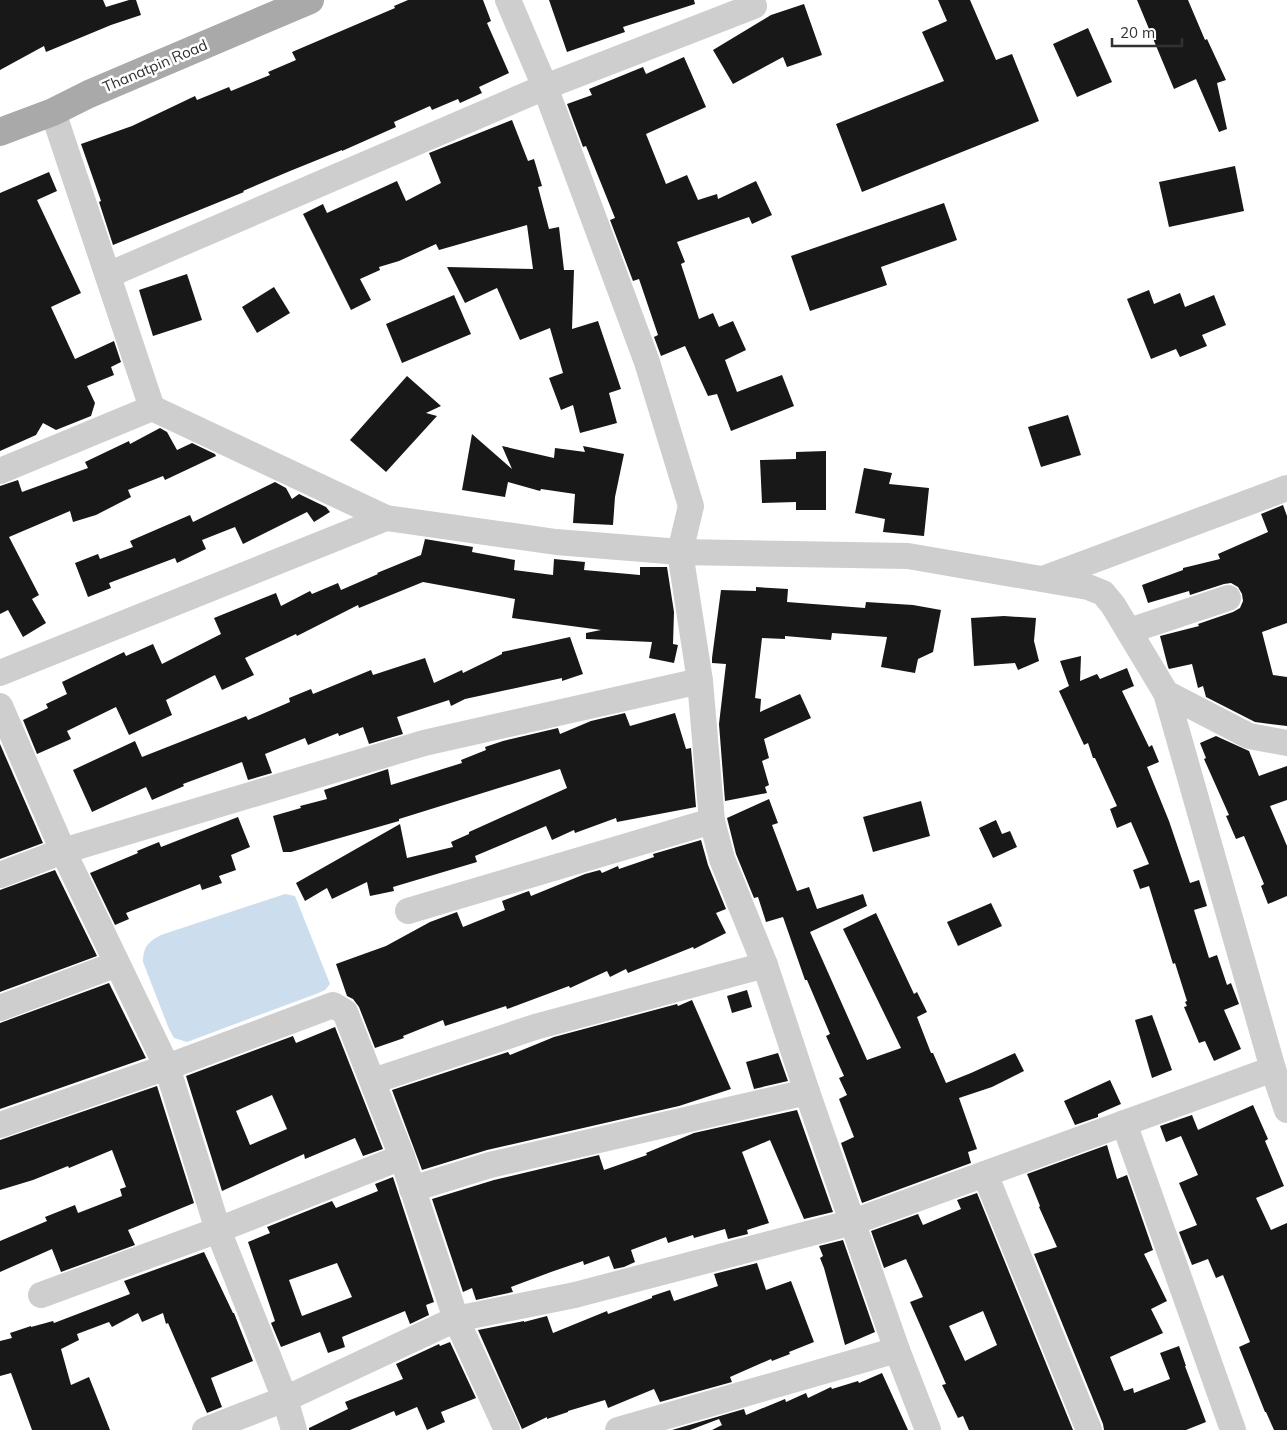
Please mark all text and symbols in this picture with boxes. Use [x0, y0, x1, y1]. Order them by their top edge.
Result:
scale bar [1112, 15, 1182, 47]
text: 20 m [1120, 23, 1155, 42]
street label: Thanatpin Road [100, 35, 210, 96]

